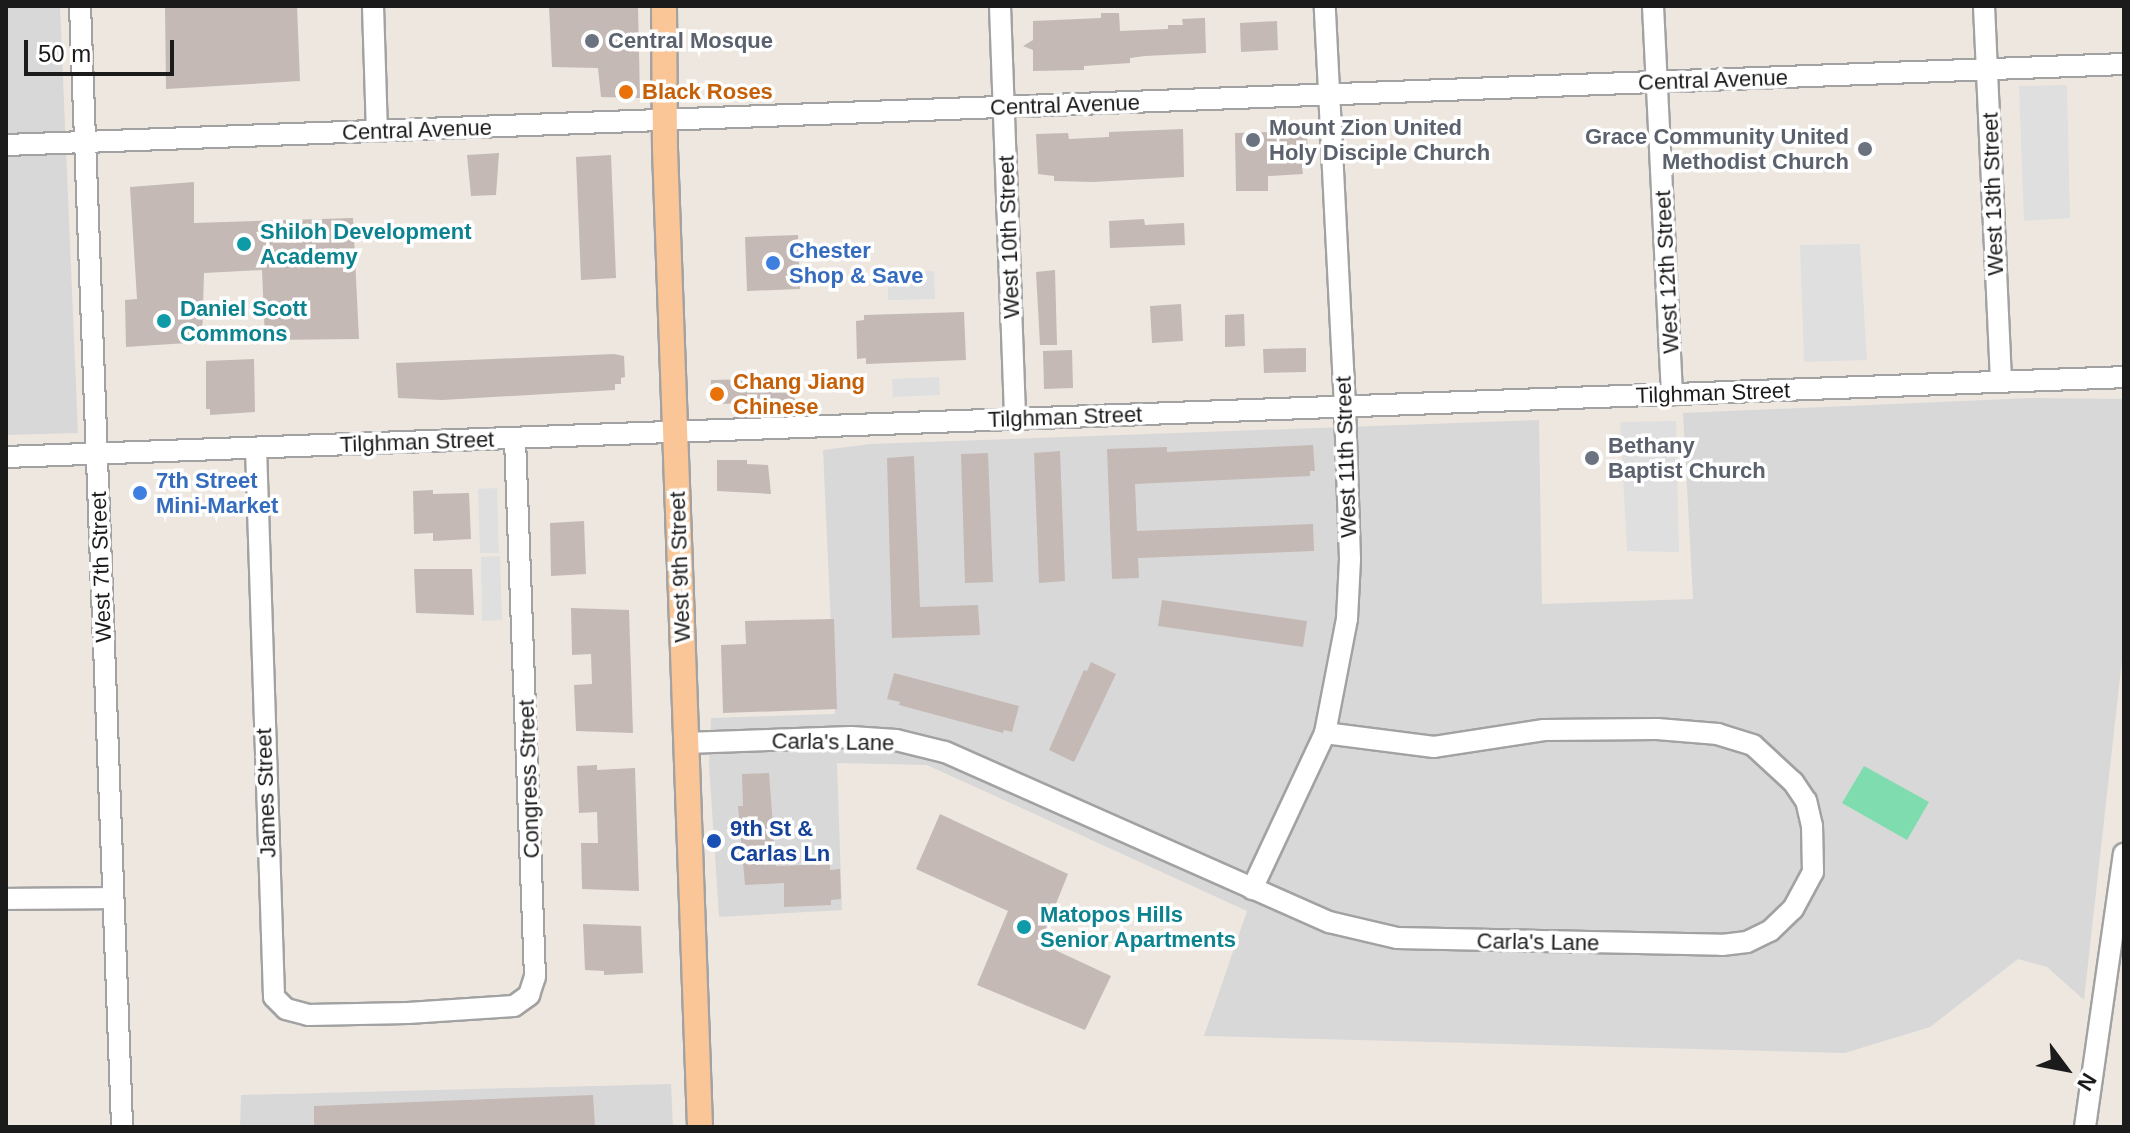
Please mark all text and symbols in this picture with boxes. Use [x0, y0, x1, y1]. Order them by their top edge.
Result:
scale bar [28, 24, 178, 74]
place label: Central Mosque [608, 28, 773, 54]
marker: Central Mosque [583, 32, 601, 50]
text: 50 m [38, 40, 91, 67]
street label: Central Avenue [1637, 64, 1789, 96]
place label: Black Roses [642, 79, 773, 105]
marker: Black Roses [617, 83, 635, 101]
street label: Central Avenue [989, 89, 1141, 121]
street label: West 13th Street [1977, 112, 2009, 276]
street label: Central Avenue [341, 114, 493, 146]
place label: Mount Zion United Holy Disciple Church [1269, 114, 1490, 166]
place label: Grace Community United Methodist Church [1585, 123, 1849, 174]
marker: Mount Zion United Holy Disciple Church [1244, 131, 1262, 149]
marker: Grace Community United Methodist Church [1856, 140, 1874, 158]
street label: West 10th Street [993, 155, 1025, 319]
street label: West 12th Street [1650, 190, 1684, 354]
place label: Shiloh Development Academy [260, 218, 471, 270]
marker: Shiloh Development Academy [235, 235, 253, 253]
place label: Chester Shop & Save [789, 237, 923, 288]
marker: Chester Shop & Save [764, 254, 782, 272]
place label: Daniel Scott Commons [180, 295, 307, 346]
marker: Daniel Scott Commons [155, 312, 173, 330]
place label: Chang Jiang Chinese [733, 368, 865, 420]
street label: West 11th Street [1330, 376, 1362, 538]
street label: Tilghman Street [1635, 377, 1791, 409]
marker: Chang Jiang Chinese [708, 385, 726, 403]
street label: Tilghman Street [987, 401, 1143, 433]
street label: Tilghman Street [339, 426, 495, 458]
place label: Bethany Baptist Church [1608, 432, 1766, 484]
marker: Bethany Baptist Church [1583, 449, 1601, 467]
place label: 7th Street Mini-Market [156, 467, 278, 518]
marker: 7th Street Mini-Market [131, 484, 149, 502]
street label: West 7th Street [85, 491, 117, 643]
street label: West 9th Street [664, 491, 696, 643]
street label: Congress Street [513, 699, 545, 859]
street label: James Street [251, 728, 281, 858]
street label: Carla's Lane [771, 728, 895, 756]
place label: 9th St & Carlas Ln [730, 815, 830, 866]
marker: 9th St & Carlas Ln [705, 832, 723, 850]
place label: Matopos Hills Senior Apartments [1040, 901, 1237, 952]
marker: Matopos Hills Senior Apartments [1015, 918, 1033, 936]
street label: Carla's Lane [1476, 928, 1600, 956]
north arrow [2026, 1029, 2106, 1109]
text: N [2072, 1069, 2102, 1095]

